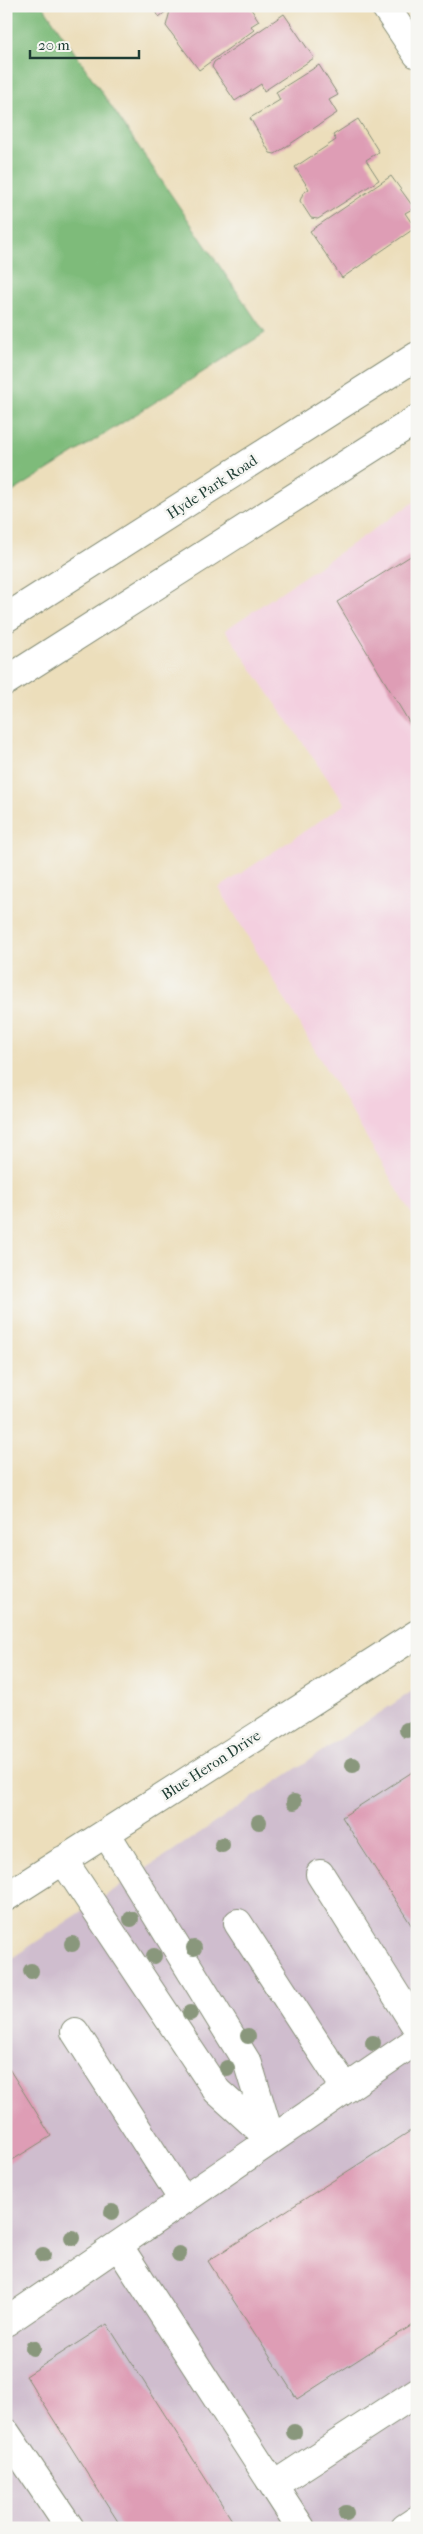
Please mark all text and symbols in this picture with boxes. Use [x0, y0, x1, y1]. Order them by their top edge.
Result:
scale bar [30, 28, 139, 60]
text: 20 m [38, 36, 70, 54]
street label: Hyde Park Road [163, 451, 261, 523]
street label: Blue Heron Drive [158, 1726, 264, 1804]

